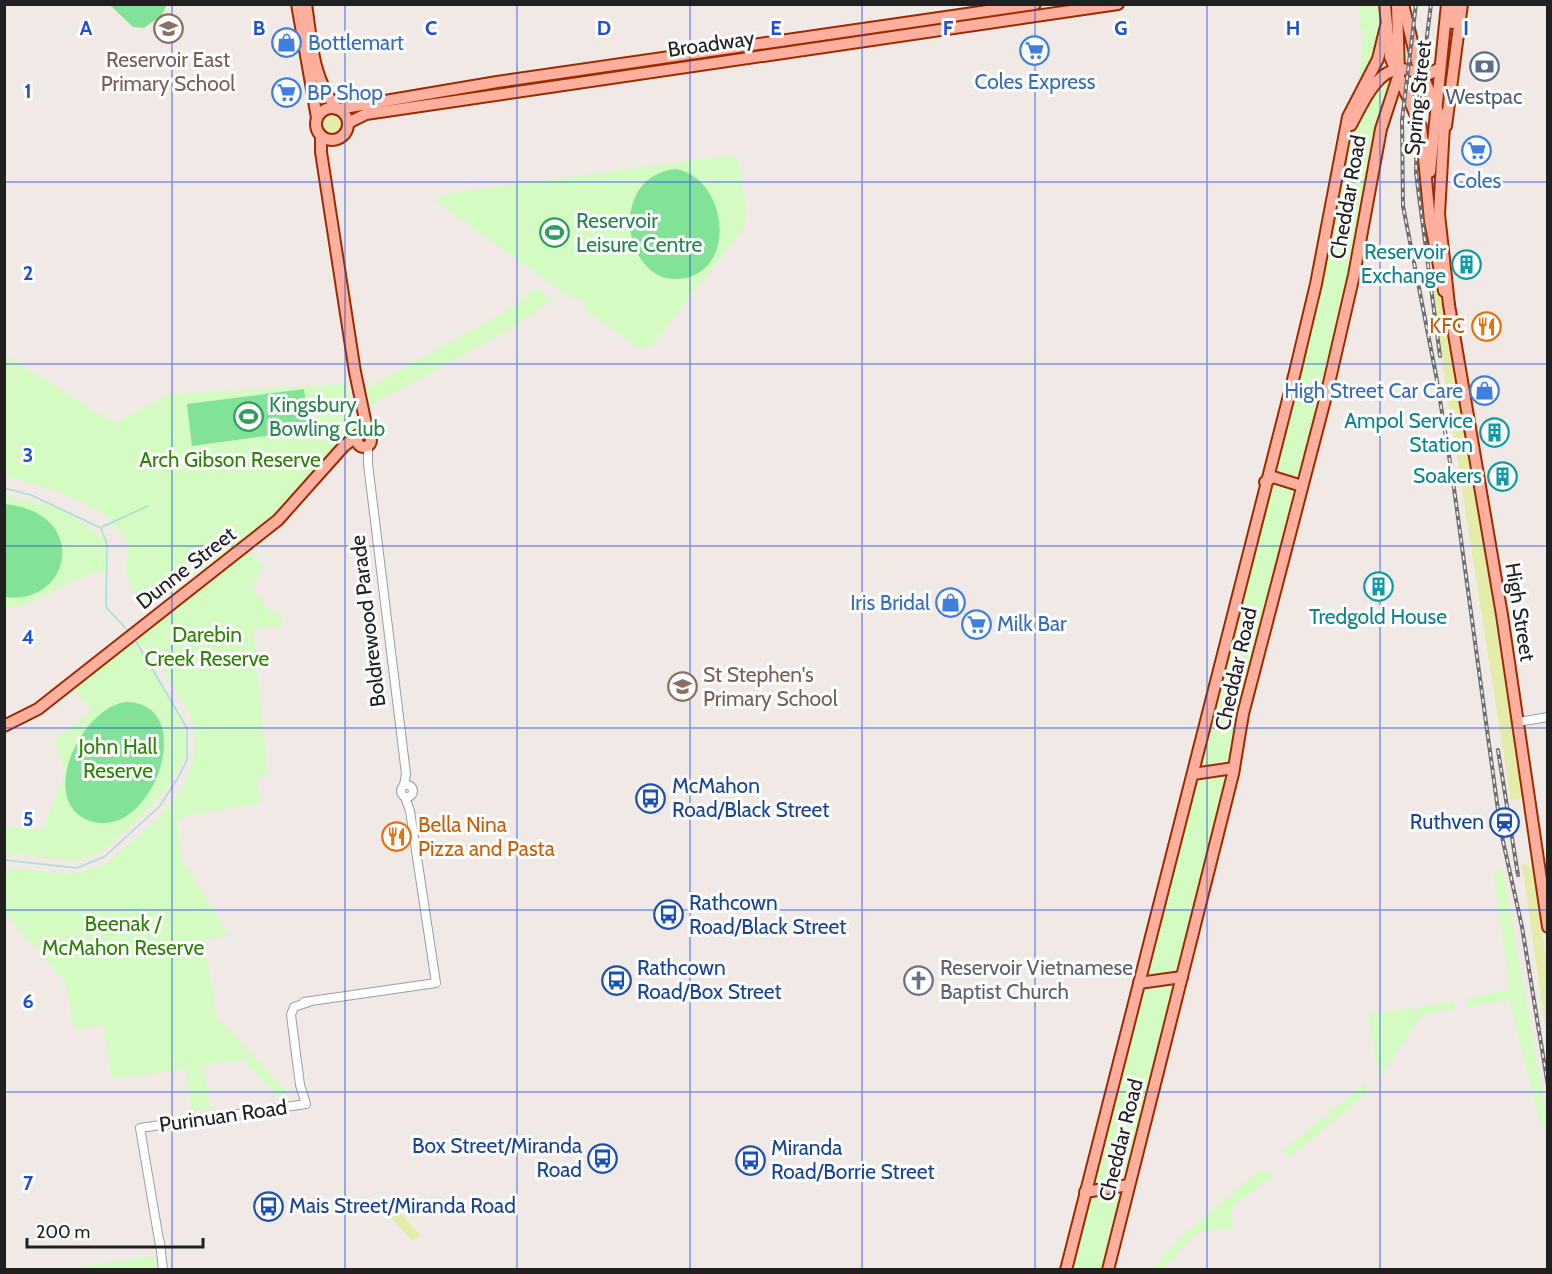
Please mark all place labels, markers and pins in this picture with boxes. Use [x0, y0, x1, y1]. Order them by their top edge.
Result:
school or university icon: Reservoir East Primary School [152, 13, 184, 45]
shop icon: Bottlemart [271, 27, 303, 59]
place label: Bottlemart [308, 30, 404, 55]
supermarket icon: Coles Express [1019, 35, 1051, 67]
place label: Reservoir East Primary School [101, 47, 235, 96]
bank icon: Westpac [1468, 50, 1500, 82]
place label: Coles Express [974, 69, 1096, 94]
supermarket icon: BP Shop [270, 77, 302, 109]
place label: BP Shop [307, 80, 383, 105]
place label: Westpac [1446, 84, 1522, 109]
supermarket icon: Coles [1461, 134, 1493, 166]
place label: Coles [1453, 168, 1502, 193]
place label: Reservoir Leisure Centre [576, 208, 702, 257]
sports icon: Reservoir Leisure Centre [539, 217, 571, 249]
place label: Reservoir Exchange [1361, 239, 1446, 288]
building icon: Reservoir Exchange [1451, 248, 1483, 280]
restaurant icon: KFC [1470, 310, 1502, 342]
place label: KFC [1429, 313, 1465, 338]
shop icon: High Street Car Care [1468, 375, 1500, 407]
place label: High Street Car Care [1284, 378, 1463, 403]
place label: Kingsbury Bowling Club [269, 392, 385, 441]
sports icon: Kingsbury Bowling Club [232, 401, 264, 433]
place label: Ampol Service Station [1344, 408, 1473, 457]
building icon: Ampol Service Station [1478, 417, 1510, 449]
building icon: Soakers [1487, 460, 1519, 492]
place label: Soakers [1413, 463, 1482, 488]
building icon: Tredgold House [1362, 570, 1394, 602]
shop icon: Iris Bridal [935, 587, 967, 619]
place label: Iris Bridal [850, 590, 930, 615]
place label: Tredgold House [1309, 604, 1447, 629]
supermarket icon: Milk Bar [960, 608, 992, 640]
place label: Milk Bar [997, 611, 1067, 636]
place label: St Stephen's Primary School [703, 662, 838, 711]
school or university icon: St Stephen's Primary School [666, 671, 698, 703]
place label: McMahon Road/Black Street [672, 773, 829, 822]
bus stop icon: McMahon Road/Black Street [635, 782, 667, 814]
station icon: Ruthven [1489, 806, 1521, 838]
place label: Ruthven [1410, 809, 1484, 834]
place label: Bella Nina Pizza and Pasta [418, 812, 555, 861]
restaurant icon: Bella Nina Pizza and Pasta [381, 821, 413, 853]
place label: Rathcown Road/Black Street [689, 890, 846, 939]
bus stop icon: Rathcown Road/Black Street [652, 899, 684, 931]
place label: Rathcown Road/Box Street [637, 955, 782, 1004]
place label: Reservoir Vietnamese Baptist Church [940, 955, 1133, 1004]
bus stop icon: Rathcown Road/Box Street [600, 964, 632, 996]
church icon: Reservoir Vietnamese Baptist Church [903, 964, 935, 996]
place label: Box Street/Miranda Road [412, 1133, 582, 1182]
place label: Miranda Road/Borrie Street [771, 1135, 935, 1184]
bus stop icon: Box Street/Miranda Road [587, 1142, 619, 1174]
bus stop icon: Miranda Road/Borrie Street [734, 1144, 766, 1176]
bus stop icon: Mais Street/Miranda Road [252, 1190, 284, 1222]
place label: Mais Street/Miranda Road [289, 1193, 516, 1218]

